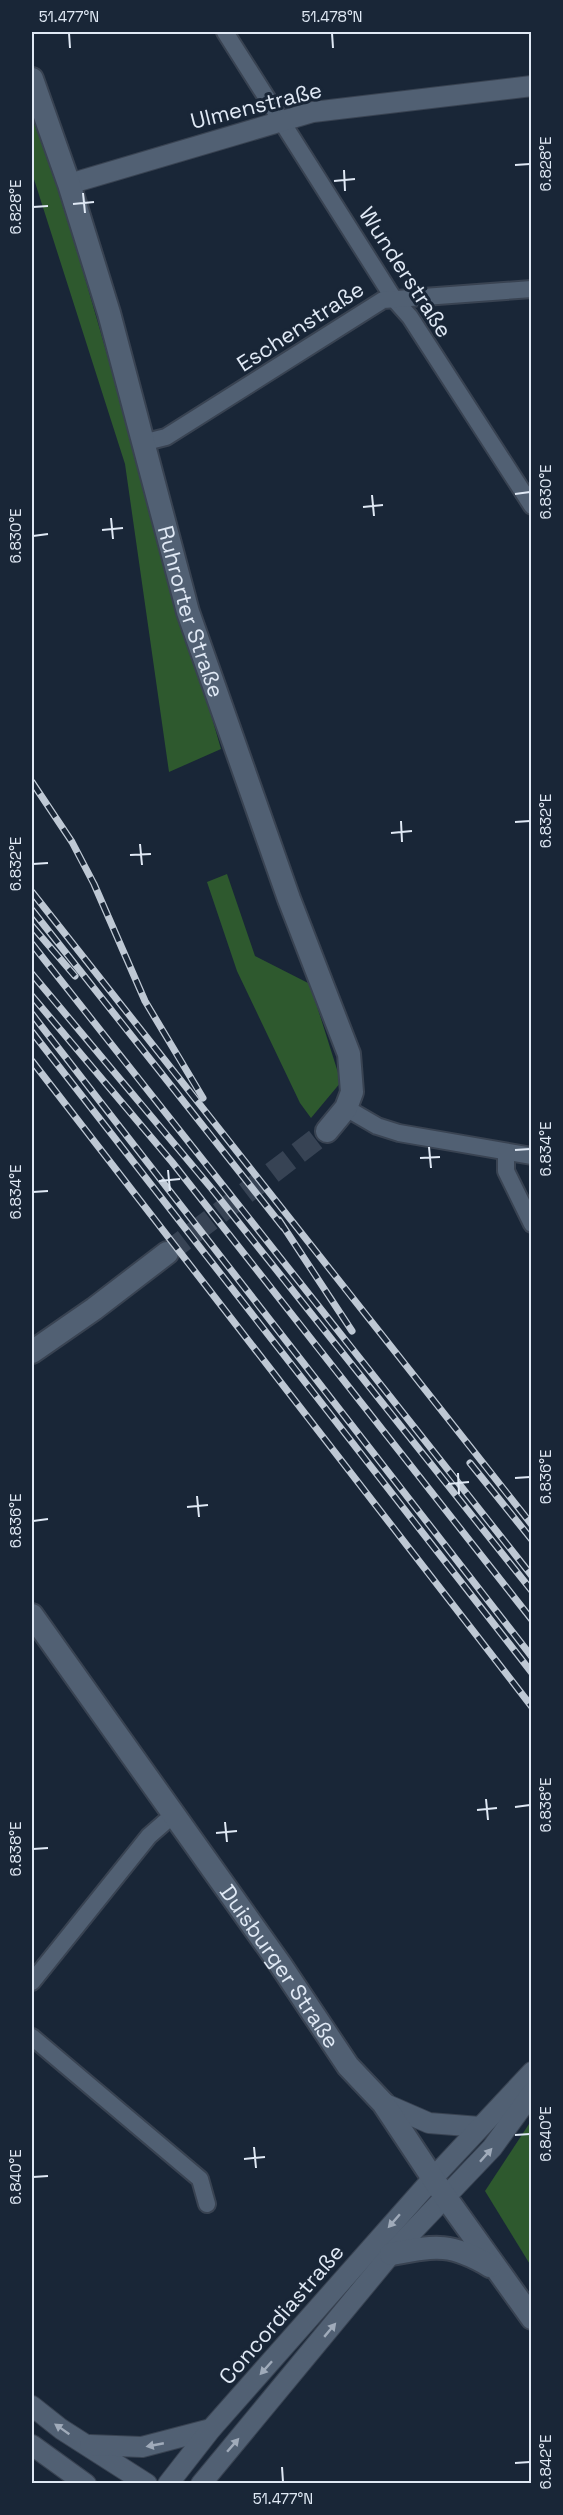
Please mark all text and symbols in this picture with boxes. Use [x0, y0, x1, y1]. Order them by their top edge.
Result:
text: 51.477°N [39, 7, 99, 26]
text: 51.478°N [301, 7, 363, 26]
street label: Ulmenstraße [187, 75, 325, 135]
text: 6.828°E [536, 137, 555, 191]
text: 6.828°E [6, 180, 25, 234]
street label: Wunderstraße [353, 201, 459, 343]
street label: Eschenstraße [231, 274, 369, 378]
text: 6.830°E [536, 464, 555, 520]
text: 6.830°E [6, 508, 25, 564]
street label: Ruhrorter Straße [152, 523, 231, 701]
text: 6.832°E [536, 794, 555, 848]
text: 6.832°E [6, 837, 25, 891]
text: 6.834°E [536, 1122, 555, 1176]
text: 6.834°E [6, 1165, 25, 1219]
text: 6.836°E [536, 1450, 555, 1504]
text: 6.836°E [6, 1494, 25, 1548]
text: 6.838°E [536, 1778, 555, 1832]
text: 6.838°E [6, 1822, 25, 1876]
street label: Duisburger Straße [214, 1879, 346, 2054]
text: 6.840°E [536, 2106, 555, 2162]
one-way arrow [479, 2148, 492, 2163]
text: 6.840°E [6, 2149, 25, 2205]
one-way arrow [387, 2214, 401, 2229]
street label: Concordiastraße [212, 2238, 350, 2390]
one-way arrow [323, 2323, 336, 2338]
one-way arrow [260, 2360, 273, 2375]
one-way arrow [55, 2423, 71, 2435]
text: 6.842°E [536, 2435, 555, 2489]
one-way arrow [226, 2438, 239, 2453]
one-way arrow [145, 2441, 164, 2450]
text: 51.477°N [253, 2489, 313, 2508]

